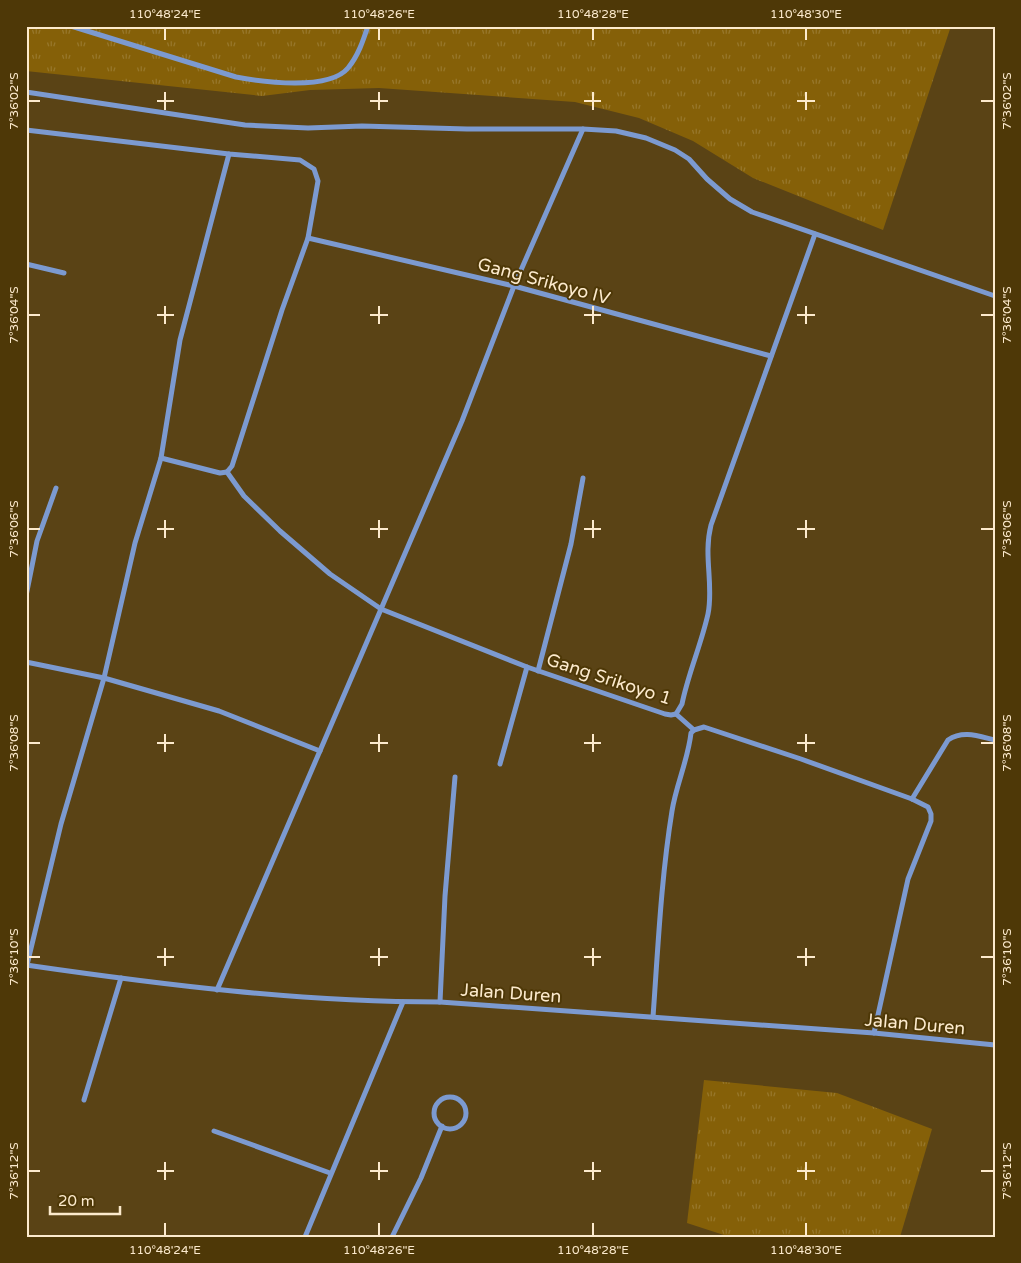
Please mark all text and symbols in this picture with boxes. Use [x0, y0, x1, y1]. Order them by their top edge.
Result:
text: 110°48'24"E [129, 7, 201, 21]
text: 110°48'26"E [343, 7, 415, 21]
text: 110°48'28"E [557, 7, 629, 21]
text: 110°48'30"E [770, 7, 842, 21]
text: 7°36'02"S [7, 72, 21, 130]
text: 7°36'02"S [1000, 72, 1014, 130]
street label: Gang Srikoyo IV [475, 253, 613, 309]
text: 7°36'04"S [7, 286, 21, 344]
text: 7°36'04"S [1000, 286, 1014, 344]
text: 7°36'06"S [7, 500, 21, 558]
text: 7°36'06"S [1000, 500, 1014, 558]
street label: Gang Srikoyo 1 [544, 648, 674, 710]
text: 7°36'08"S [7, 714, 21, 772]
text: 7°36'08"S [1000, 714, 1014, 772]
text: 7°36'10"S [7, 928, 21, 986]
text: 7°36'10"S [1000, 928, 1014, 986]
street label: Jalan Duren [460, 979, 562, 1007]
street label: Jalan Duren [864, 1009, 966, 1039]
text: 7°36'12"S [7, 1142, 21, 1200]
text: 7°36'12"S [1000, 1142, 1014, 1200]
scale bar [50, 1183, 120, 1215]
text: 20 m [58, 1192, 95, 1210]
text: 110°48'24"E [129, 1243, 201, 1257]
text: 110°48'26"E [343, 1243, 415, 1257]
text: 110°48'28"E [557, 1243, 629, 1257]
text: 110°48'30"E [770, 1243, 842, 1257]

